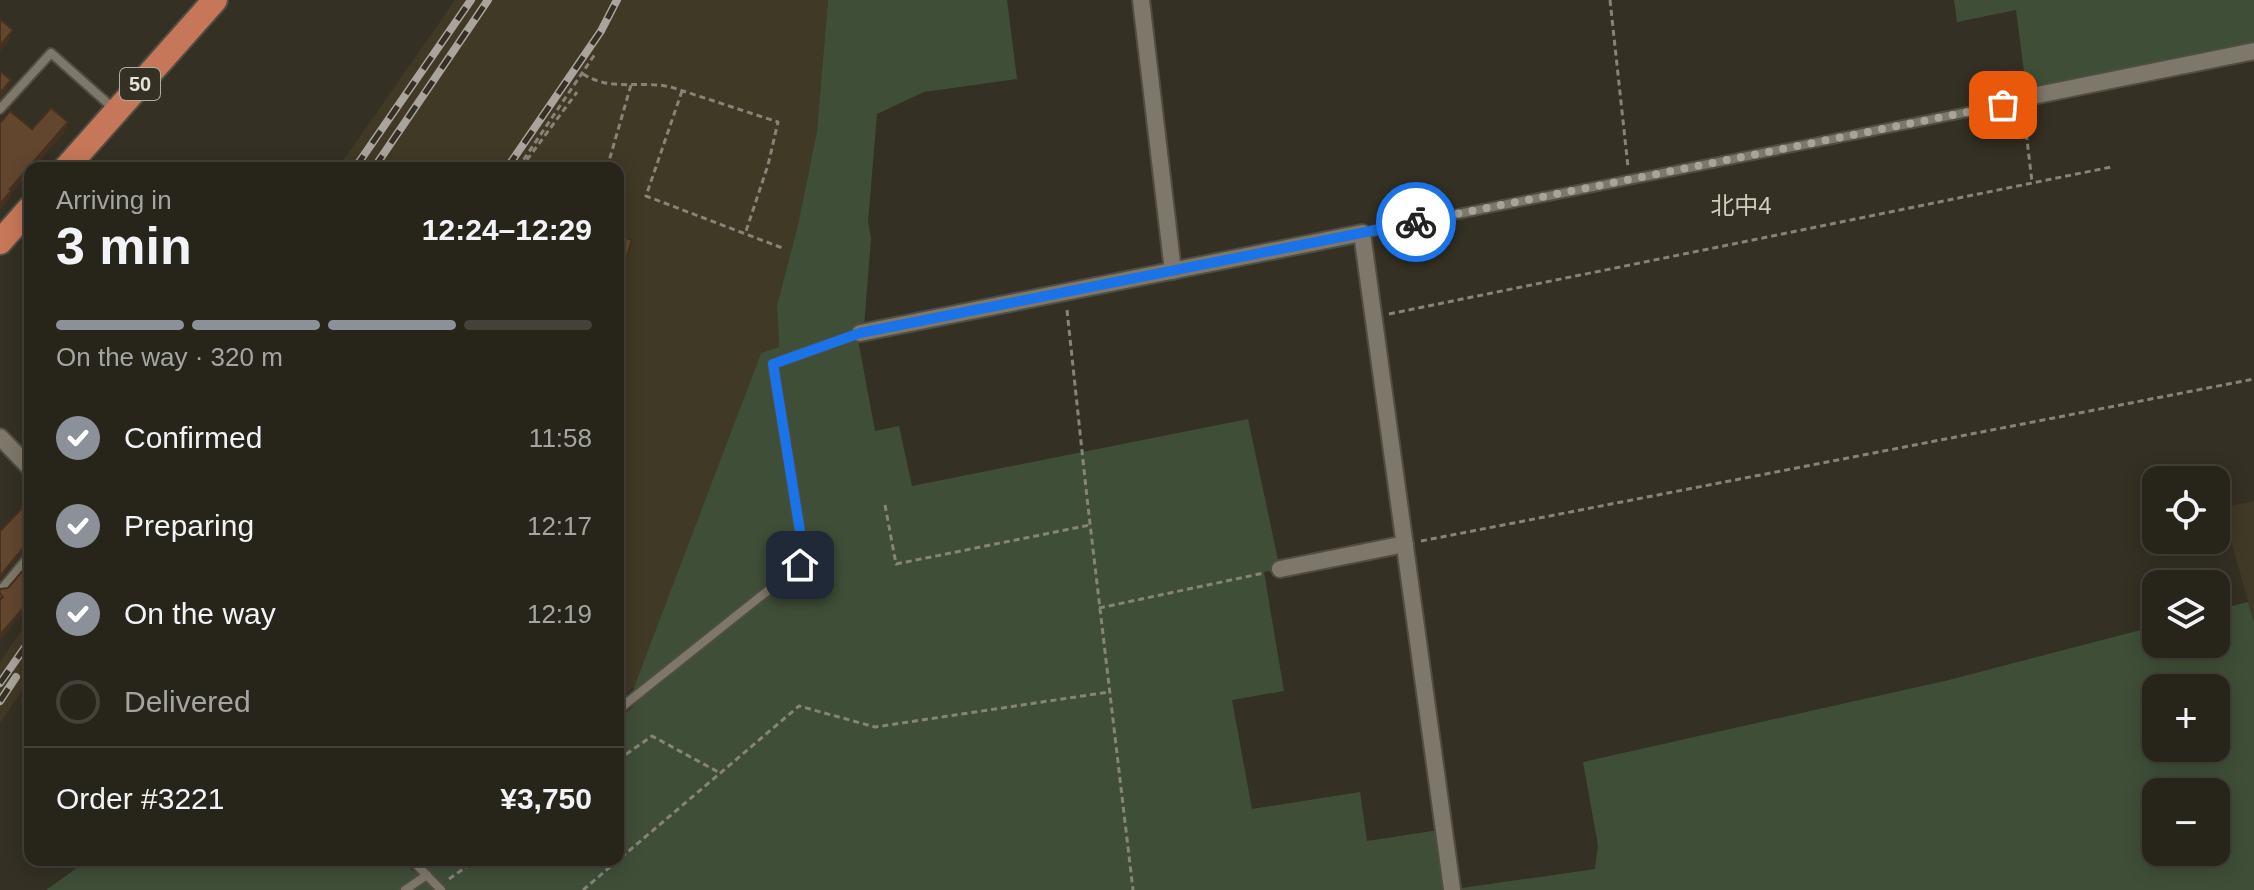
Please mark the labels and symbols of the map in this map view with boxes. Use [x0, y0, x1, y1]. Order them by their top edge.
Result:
road number: 50 [120, 68, 160, 100]
pin [1969, 71, 2037, 139]
courier [1376, 182, 1456, 262]
district label: 北中4 [1710, 192, 1772, 219]
pin [766, 531, 834, 599]

